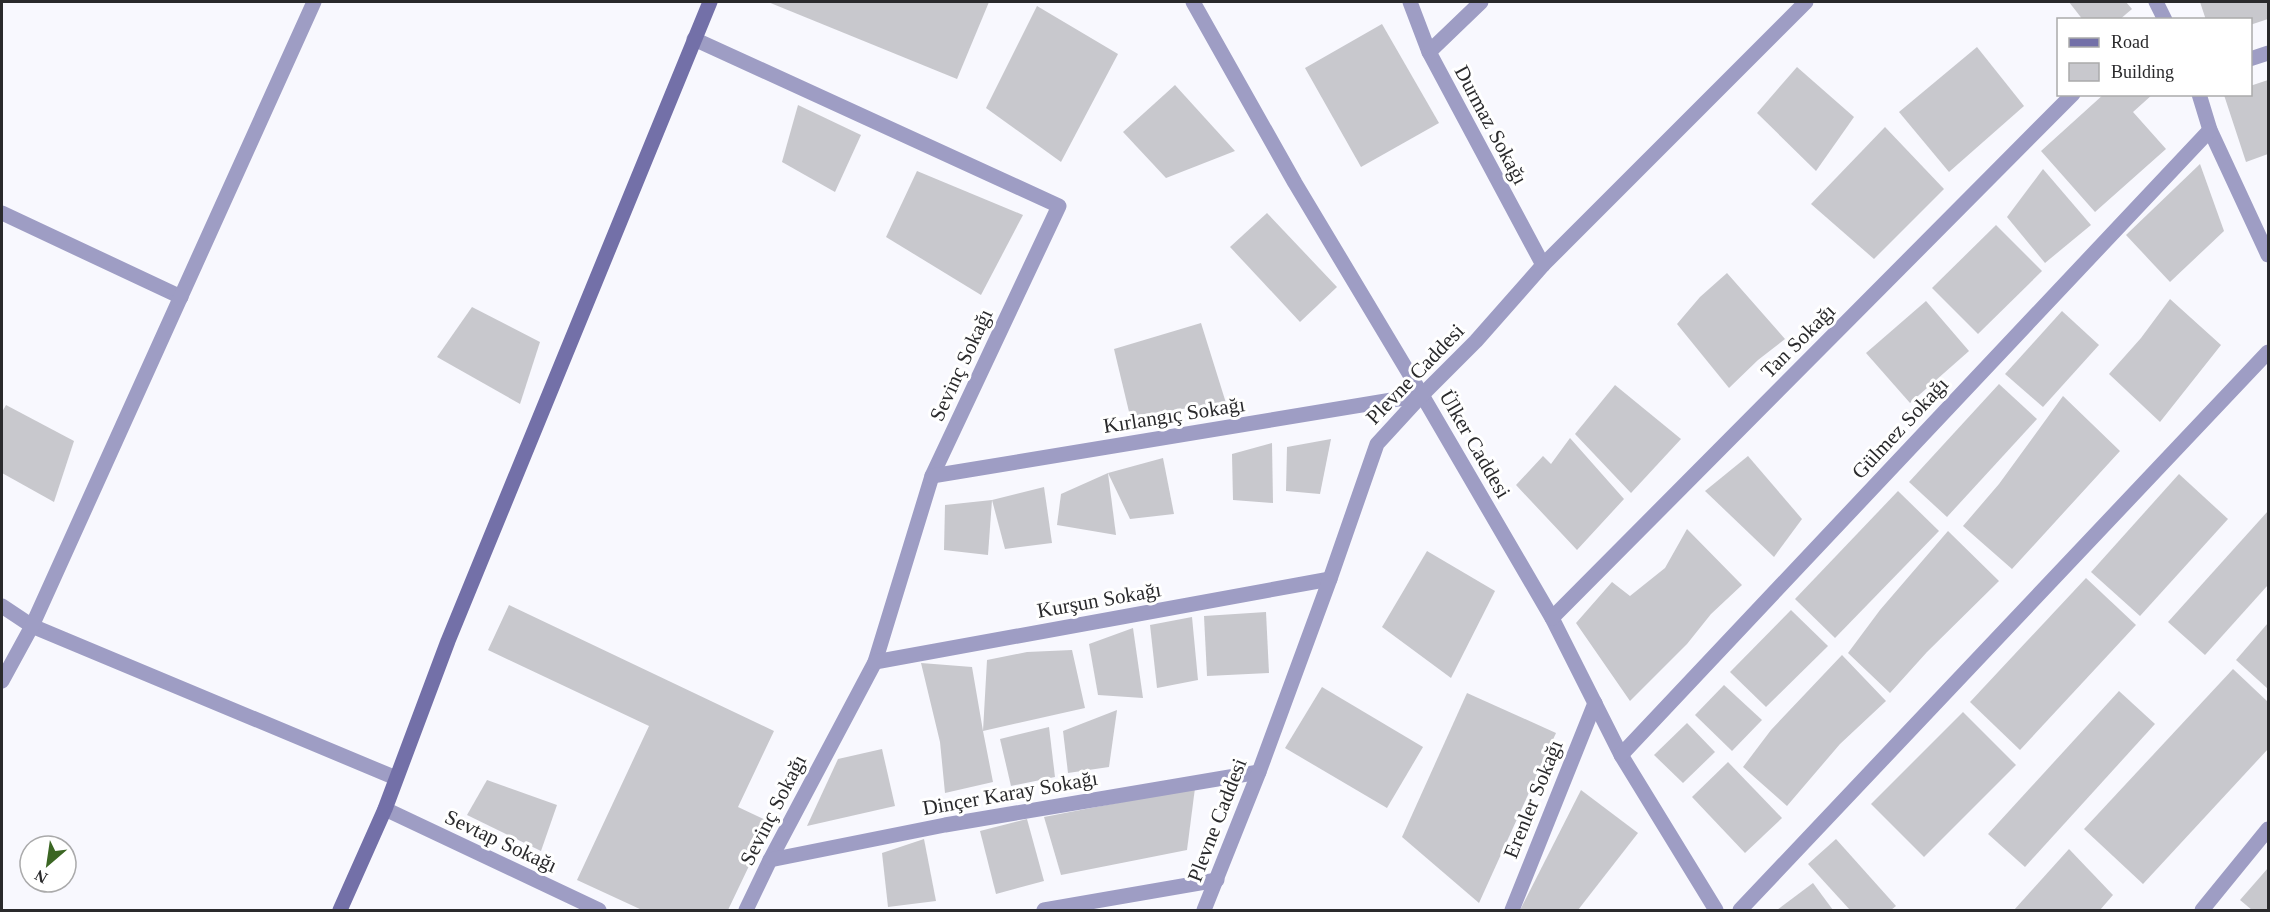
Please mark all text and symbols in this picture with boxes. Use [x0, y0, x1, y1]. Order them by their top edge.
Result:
legend [2057, 18, 2252, 96]
text: Road [2111, 32, 2149, 52]
street label: Durmaz Sokağı [1450, 61, 1532, 189]
text: Building [2111, 62, 2174, 82]
street label: Tan Sokağı [1756, 299, 1840, 383]
street label: Sevinç Sokağı [925, 305, 997, 425]
street label: Plevne Caddesi [1361, 319, 1469, 429]
street label: Gülmez Sokağı [1847, 372, 1953, 484]
street label: Ülker Caddesi [1434, 386, 1516, 502]
street label: Kırlangıç Sokağı [1102, 392, 1247, 438]
street label: Kurşun Sokağı [1035, 577, 1163, 623]
street label: Erenler Sokağı [1498, 736, 1568, 862]
street label: Sevinç Sokağı [735, 751, 811, 869]
street label: Plevne Caddesi [1182, 755, 1252, 885]
street label: Dinçer Karay Sokağı [921, 766, 1100, 820]
street label: Sevtap Sokağı [441, 805, 561, 877]
north arrow [18, 834, 78, 894]
text: N [31, 866, 50, 887]

